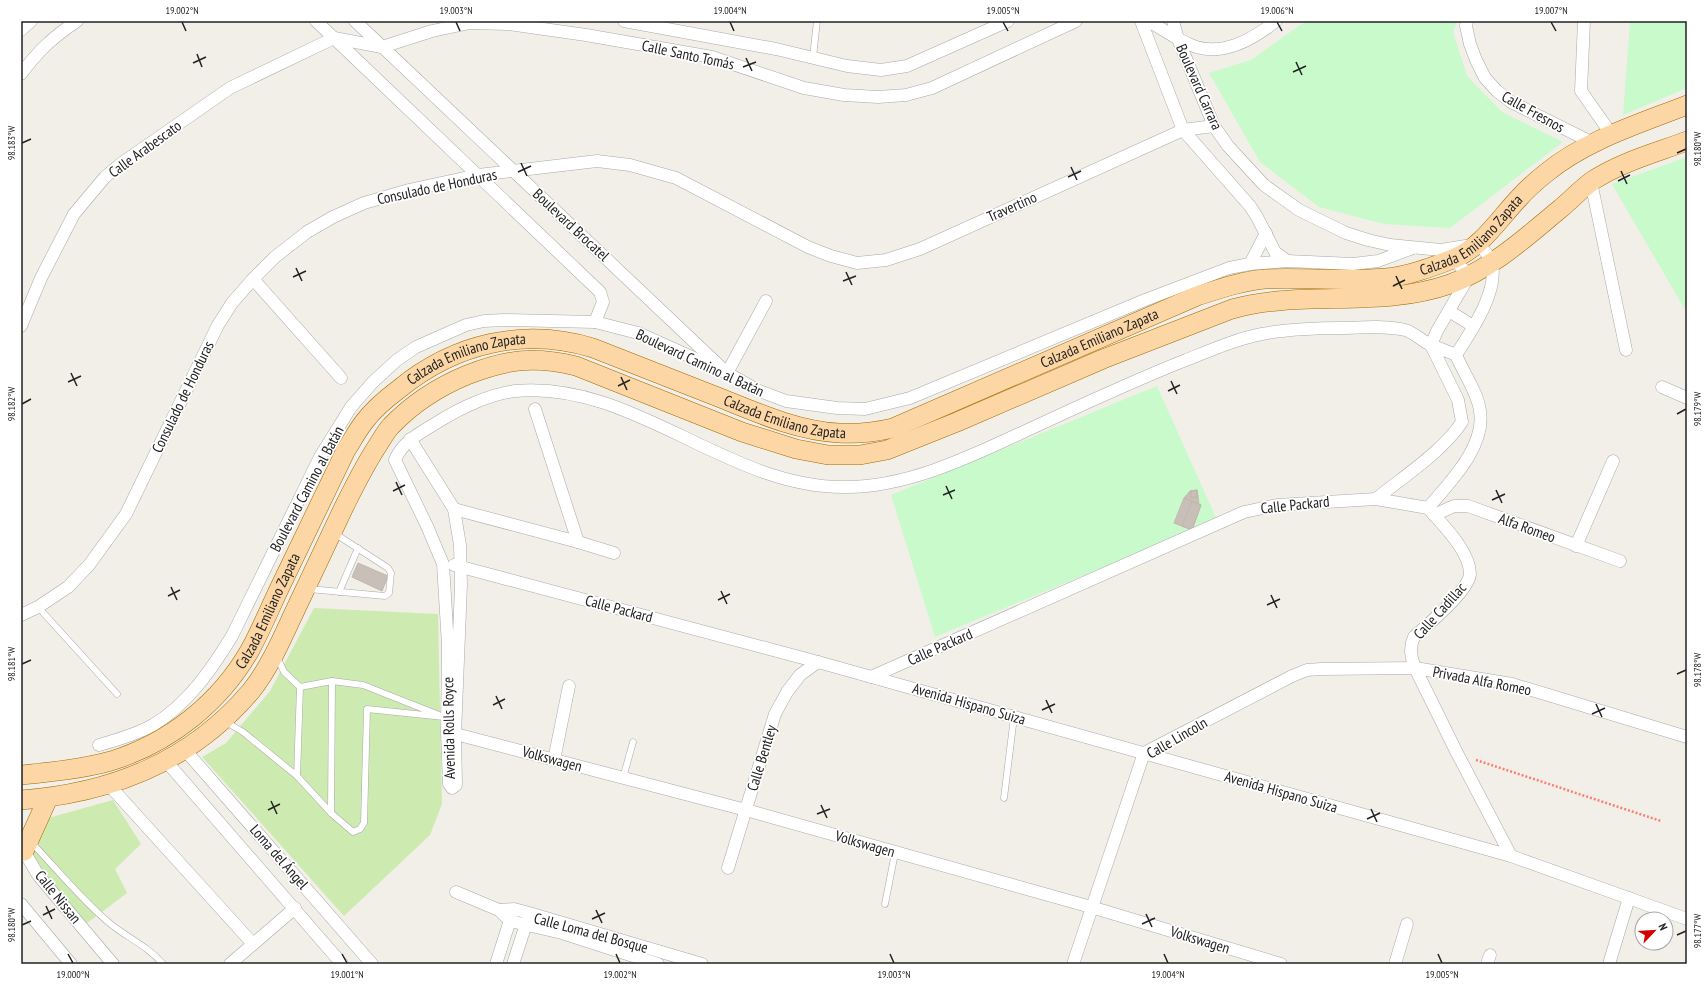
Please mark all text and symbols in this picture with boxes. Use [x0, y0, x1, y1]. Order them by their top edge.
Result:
text: 19.002°N [165, 4, 199, 17]
text: 19.003°N [439, 4, 473, 17]
text: 19.004°N [713, 4, 747, 17]
text: 19.005°N [986, 4, 1020, 17]
text: 19.006°N [1260, 4, 1294, 17]
text: 19.007°N [1534, 4, 1568, 17]
street label: Calle Santo Tomás [640, 35, 736, 74]
street label: Boulevard Carrara [1172, 41, 1227, 133]
street label: Calle Fresnos [1499, 87, 1568, 137]
street label: Calle Arabescato [105, 116, 185, 181]
text: 98.183°W [5, 126, 18, 160]
text: 98.180°W [1691, 132, 1704, 166]
street label: Consulado de Honduras [375, 165, 498, 208]
street label: Boulevard Brocatel [529, 184, 614, 265]
street label: Travertino [984, 187, 1040, 226]
street label: Calzada Emiliano Zapata [1417, 190, 1526, 279]
street label: Calzada Emiliano Zapata [1037, 304, 1161, 372]
street label: Boulevard Camino al Batán [633, 324, 767, 401]
street label: Calzada Emiliano Zapata [403, 329, 526, 389]
street label: Consulado de Honduras [147, 338, 218, 456]
text: 98.182°W [5, 387, 18, 421]
street label: Calzada Emiliano Zapata [721, 390, 846, 442]
text: 98.179°W [1691, 392, 1704, 426]
street label: Boulevard Camino al Batán [265, 423, 348, 555]
street label: Calle Packard [1260, 491, 1330, 518]
street label: Alfa Romeo [1496, 509, 1558, 547]
street label: Calzada Emiliano Zapata [231, 550, 304, 672]
street label: Calle Cadillac [1409, 578, 1470, 643]
street label: Calle Packard [583, 590, 655, 627]
street label: Calle Packard [904, 624, 975, 669]
text: 98.181°W [5, 647, 18, 681]
text: 98.178°W [1691, 653, 1704, 687]
street label: Privada Alfa Romeo [1431, 662, 1533, 699]
street label: Avenida Rolls Royce [438, 677, 459, 779]
street label: Avenida Hispano Suiza [910, 678, 1028, 729]
street label: Calle Lincoln [1143, 713, 1210, 762]
street label: Calle Bentley [742, 722, 781, 793]
street label: Volkswagen [519, 741, 584, 776]
street label: Avenida Hispano Suiza [1222, 766, 1340, 817]
street label: Loma del Ángel [246, 820, 313, 893]
street label: Volkswagen [832, 826, 897, 861]
street label: Calle Nissan [31, 866, 86, 927]
text: 98.180°W [5, 908, 18, 942]
street label: Calle Loma del Bosque [532, 908, 650, 957]
north arrow [1634, 911, 1674, 951]
text: 98.177°W [1691, 914, 1704, 948]
street label: Volkswagen [1167, 921, 1232, 958]
text: N [1655, 921, 1671, 932]
text: 19.000°N [56, 968, 90, 981]
text: 19.001°N [330, 968, 364, 981]
text: 19.002°N [603, 968, 637, 981]
text: 19.003°N [877, 968, 911, 981]
text: 19.004°N [1151, 968, 1185, 981]
text: 19.005°N [1425, 968, 1459, 981]

